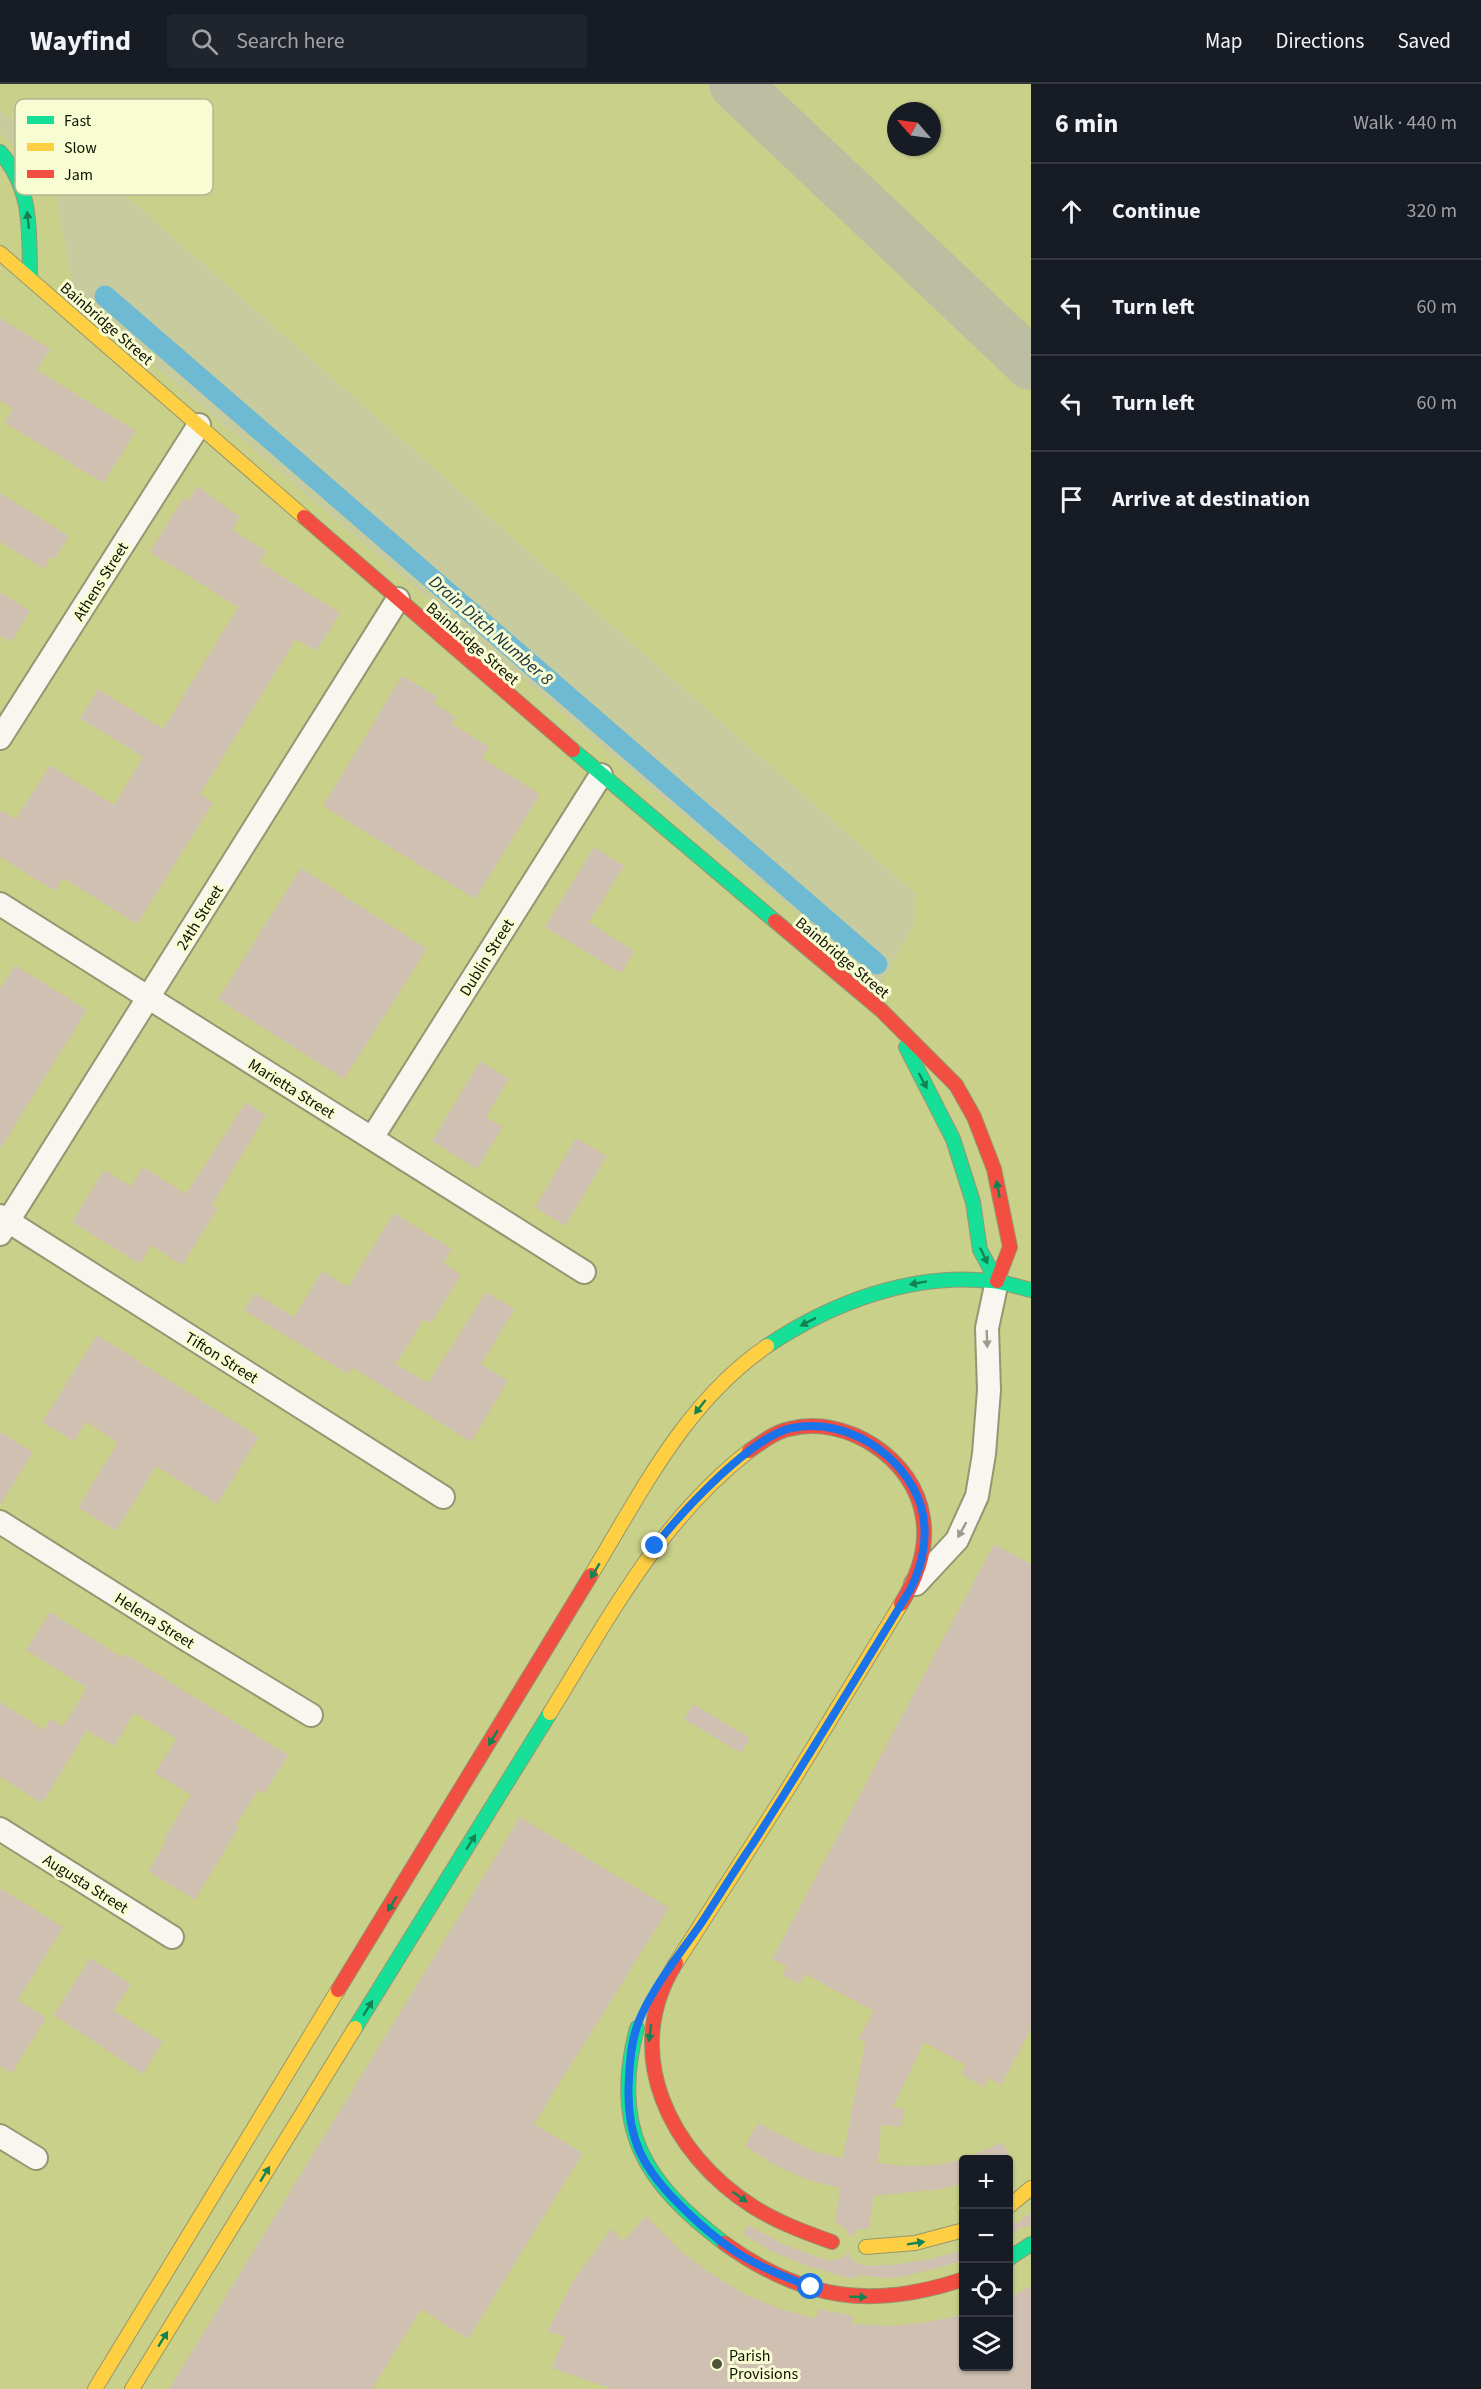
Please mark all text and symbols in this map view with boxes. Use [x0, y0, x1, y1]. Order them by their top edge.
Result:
search box [167, 14, 587, 68]
text: Wayfind [30, 21, 131, 61]
icon: search [188, 25, 221, 58]
text: Search here [236, 25, 345, 57]
text: Map [1205, 26, 1243, 56]
text: Directions [1276, 26, 1364, 56]
text: Saved [1397, 26, 1451, 56]
legend [15, 99, 213, 195]
north arrow [887, 102, 941, 156]
text: 6 min [1055, 105, 1118, 142]
text: Walk · 440 m [1353, 109, 1457, 137]
text: Fast [64, 110, 92, 132]
text: Slow [64, 137, 97, 159]
text: Jam [64, 164, 93, 186]
icon: ahead [1055, 195, 1088, 228]
text: Continue [1112, 195, 1201, 227]
text: 320 m [1407, 197, 1457, 225]
one-way arrow [23, 210, 33, 229]
street label: Bainbridge Street [55, 277, 158, 371]
icon: left [1055, 291, 1088, 324]
text: Turn left [1112, 291, 1194, 323]
text: 60 m [1417, 293, 1457, 321]
icon: left [1055, 387, 1088, 420]
text: Turn left [1112, 387, 1194, 419]
text: 60 m [1417, 389, 1457, 417]
icon: arrive [1055, 483, 1088, 516]
text: Arrive at destination [1112, 483, 1310, 515]
street label: Athens Street [68, 537, 134, 625]
water label: Drain Ditch Number 8 [423, 570, 558, 691]
street label: Bainbridge Street [421, 597, 524, 691]
street label: 24th Street [171, 880, 229, 954]
street label: Bainbridge Street [791, 912, 894, 1004]
street label: Dublin Street [454, 914, 520, 1000]
street label: Marietta Street [244, 1053, 340, 1125]
one-way arrow [918, 1073, 928, 1090]
one-way arrow [993, 1180, 1002, 1199]
one-way arrow [980, 1248, 989, 1265]
one-way arrow [909, 1279, 928, 1288]
one-way arrow [799, 1317, 817, 1327]
street label: Tifton Street [181, 1327, 263, 1389]
one-way arrow [982, 1329, 992, 1348]
one-way arrow [693, 1399, 706, 1415]
one-way arrow [957, 1521, 967, 1538]
route end [641, 1532, 667, 1558]
one-way arrow [589, 1563, 600, 1579]
street label: Helena Street [110, 1588, 199, 1654]
one-way arrow [488, 1730, 499, 1746]
one-way arrow [466, 1834, 477, 1850]
street label: Augusta Street [39, 1849, 133, 1919]
one-way arrow [386, 1896, 397, 1912]
one-way arrow [363, 2000, 374, 2016]
one-way arrow [646, 2024, 655, 2043]
map controls [959, 2155, 1013, 2371]
button: + [959, 2155, 1013, 2209]
one-way arrow [260, 2166, 271, 2182]
one-way arrow [732, 2191, 748, 2202]
button: − [959, 2209, 1013, 2263]
one-way arrow [906, 2239, 925, 2248]
button: locate [959, 2263, 1013, 2317]
route start [797, 2273, 823, 2299]
one-way arrow [848, 2292, 867, 2301]
button: layers [959, 2317, 1013, 2371]
one-way arrow [157, 2331, 168, 2347]
place label: Parish Provisions [729, 2345, 799, 2385]
marker: Parish Provisions [710, 2357, 724, 2371]

